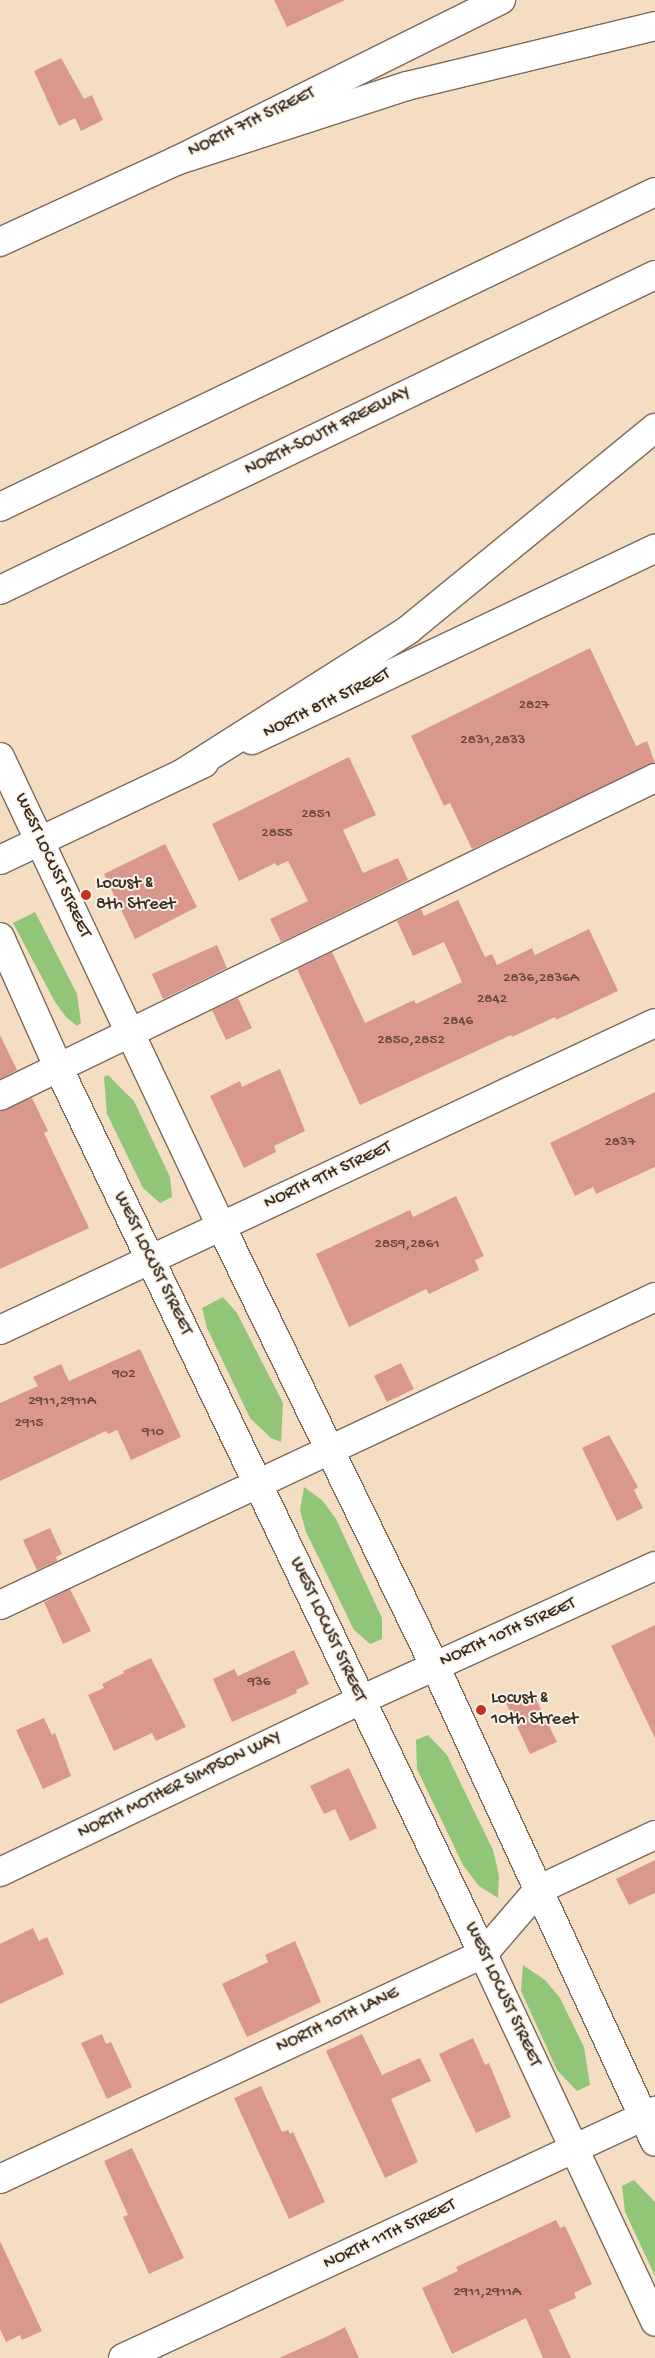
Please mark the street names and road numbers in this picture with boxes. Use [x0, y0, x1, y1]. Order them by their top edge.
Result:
street label: NORTH 7TH STREET [185, 83, 319, 163]
street label: NORTH-SOUTH FREEWAY [242, 383, 414, 481]
street label: NORTH 8TH STREET [260, 664, 394, 744]
street label: WEST LOCUST STREET [9, 790, 95, 942]
street label: NORTH 9TH STREET [261, 1137, 395, 1215]
street label: WEST LOCUST STREET [108, 1189, 196, 1339]
street label: WEST LOCUST STREET [284, 1554, 370, 1706]
street label: NORTH 10TH STREET [437, 1593, 579, 1673]
street label: NORTH MOTHER SIMPSON WAY [75, 1727, 285, 1845]
street label: WEST LOCUST STREET [459, 1919, 545, 2071]
street label: NORTH 10TH LANE [273, 1983, 403, 2059]
street label: NORTH 11TH STREET [320, 2195, 460, 2275]

